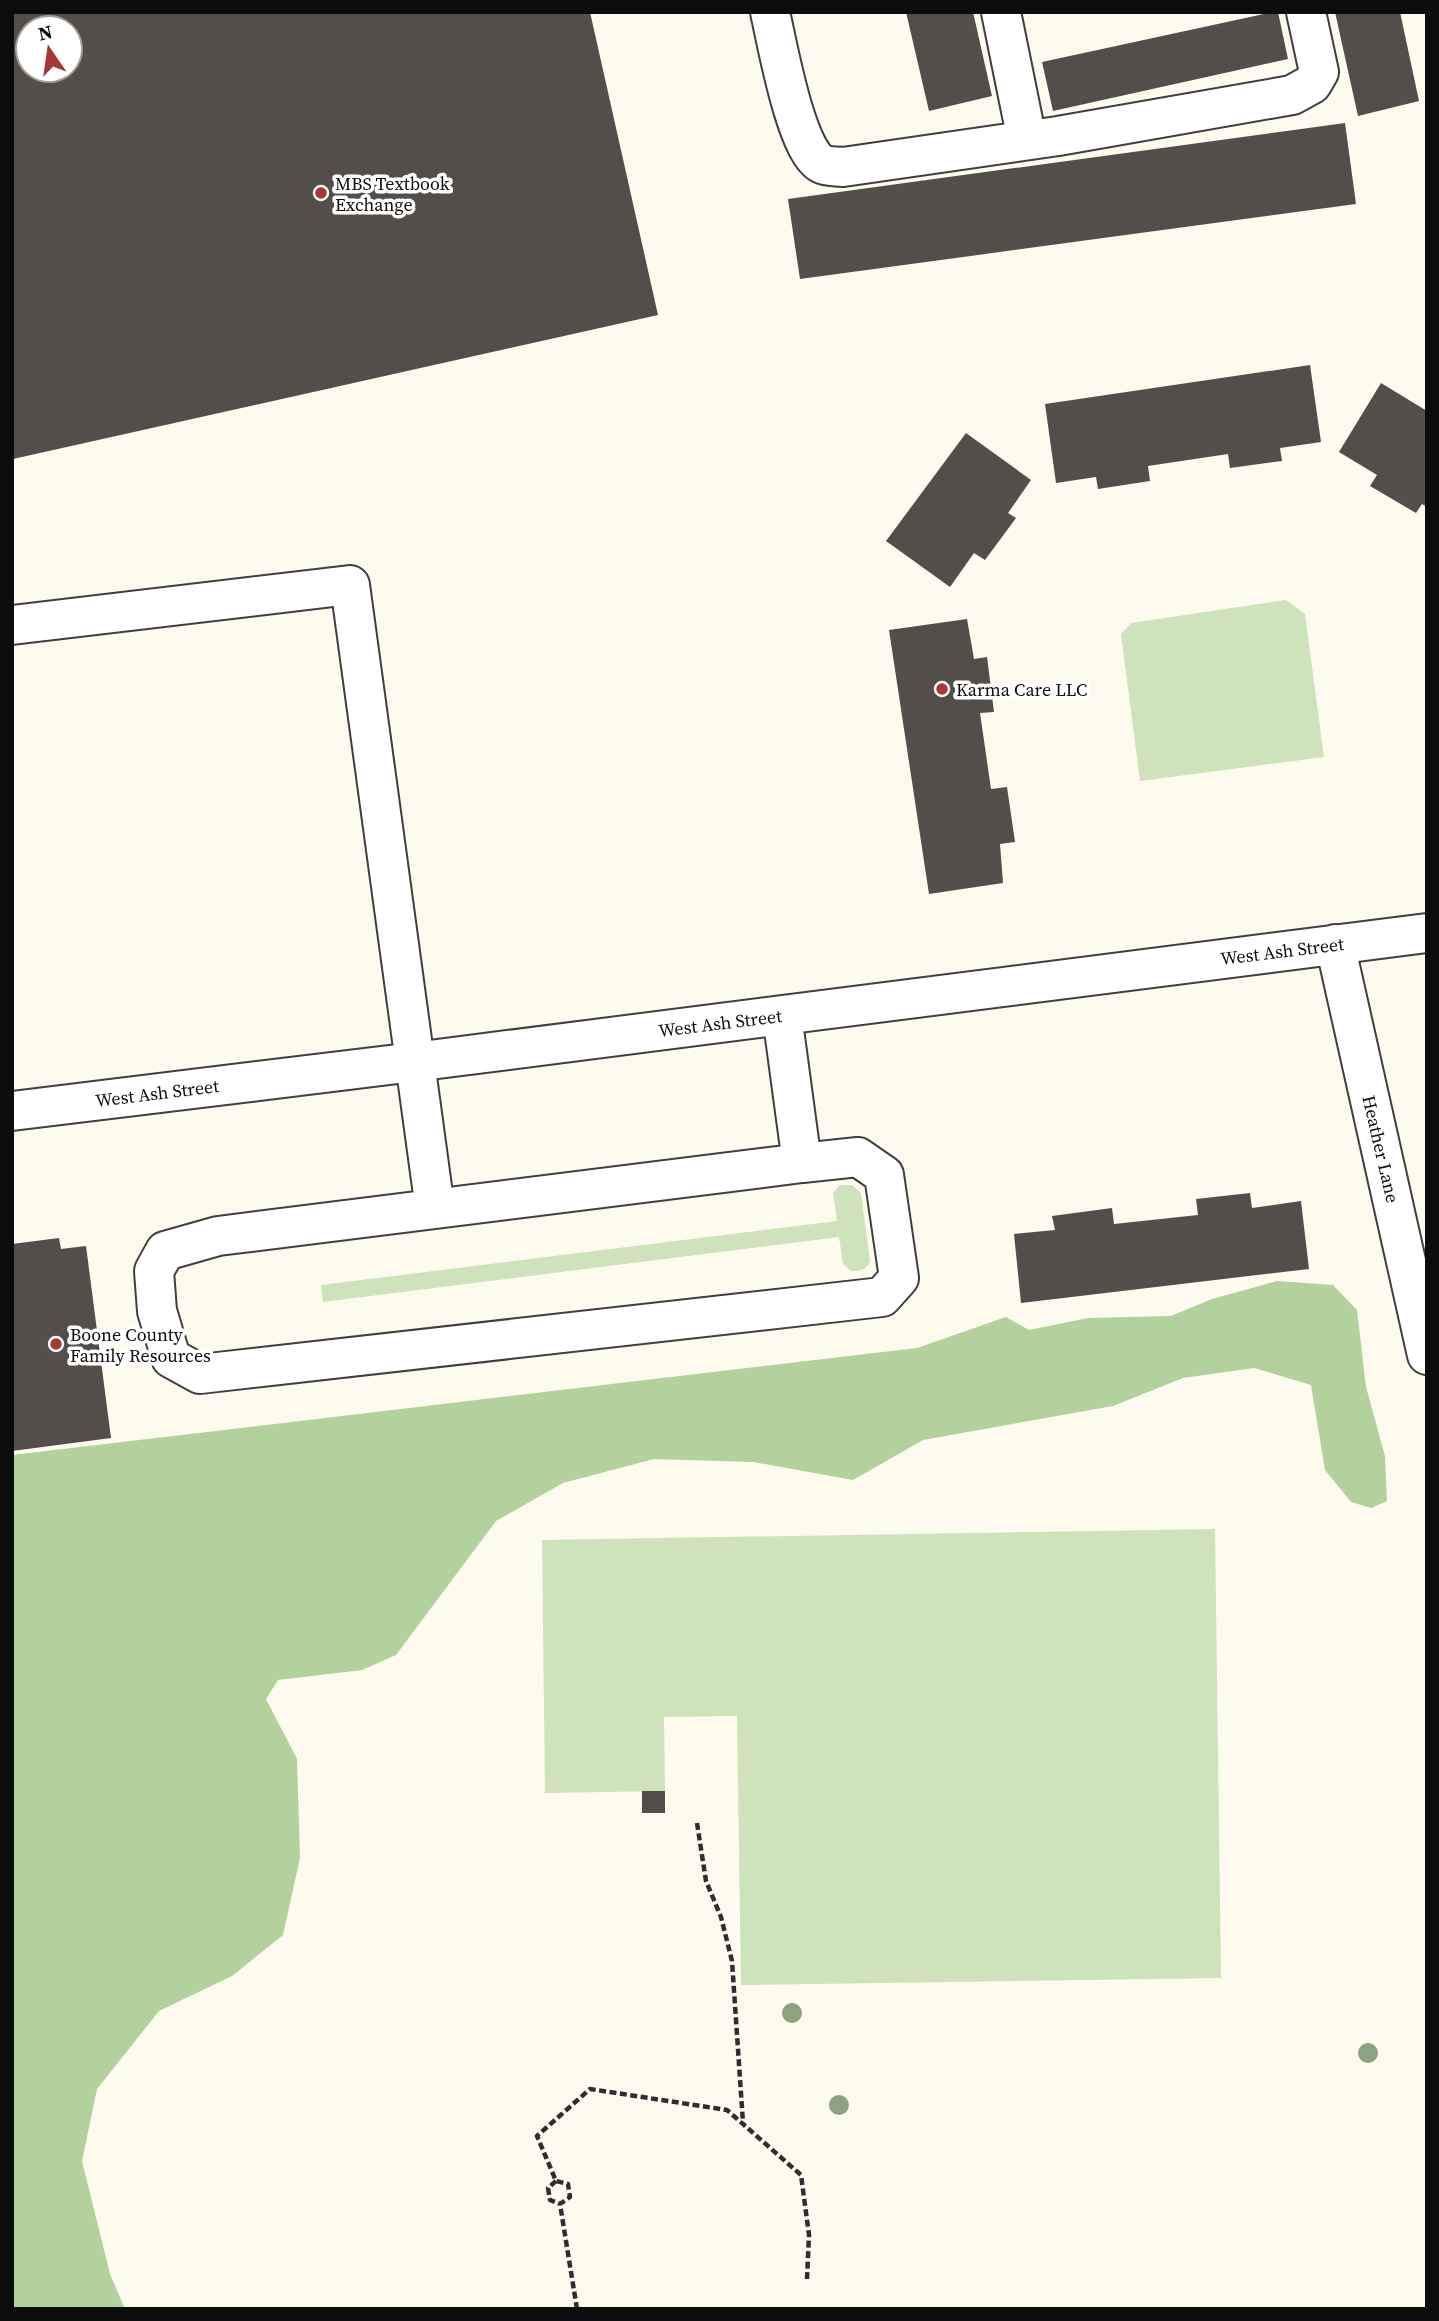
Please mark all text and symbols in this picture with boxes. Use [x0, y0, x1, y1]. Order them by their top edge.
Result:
north arrow [14, 14, 84, 84]
text: N [36, 18, 55, 47]
place label: MBS Textbook Exchange [335, 171, 450, 217]
marker: MBS Textbook Exchange [313, 185, 329, 201]
place label: Karma Care LLC [956, 677, 1087, 702]
marker: Karma Care LLC [934, 681, 950, 697]
street label: West Ash Street [1219, 931, 1345, 971]
street label: West Ash Street [657, 1003, 783, 1043]
street label: West Ash Street [94, 1073, 220, 1113]
street label: Heather Lane [1357, 1093, 1405, 1205]
place label: Boone County Family Resources [70, 1322, 211, 1368]
marker: Boone County Family Resources [48, 1336, 64, 1352]

